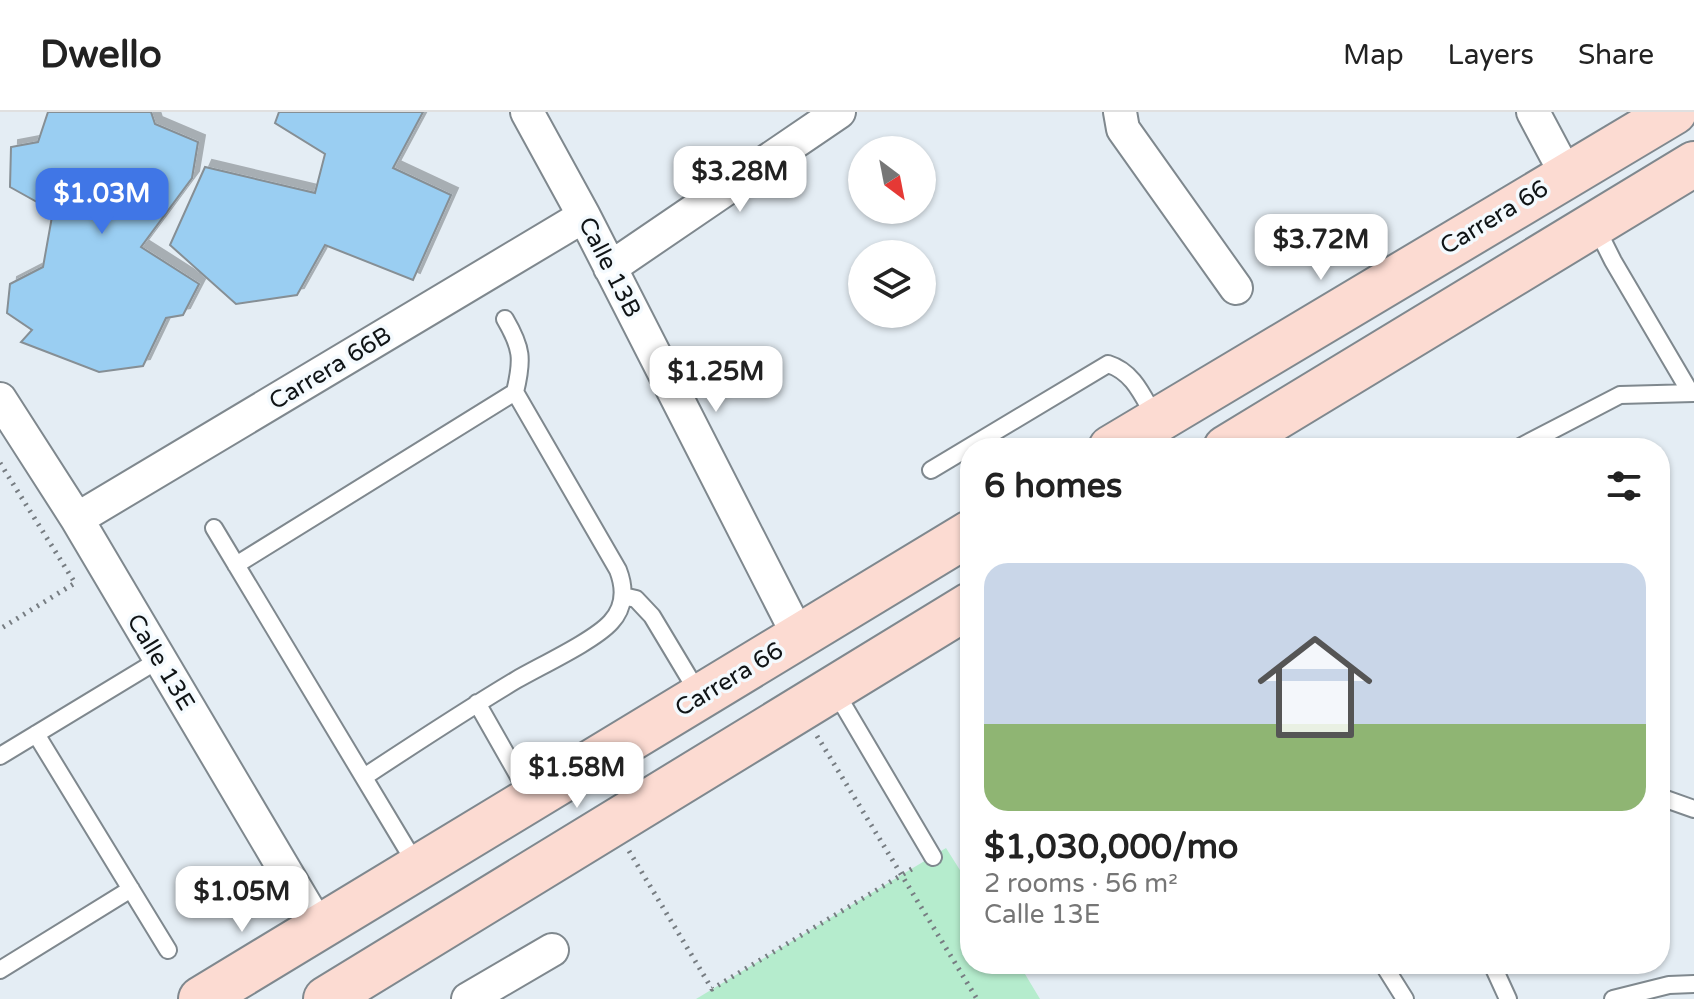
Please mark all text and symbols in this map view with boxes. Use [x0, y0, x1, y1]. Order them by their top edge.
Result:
text: Dwello [40, 32, 162, 78]
text: Map [1343, 38, 1404, 72]
text: Layers [1448, 38, 1534, 72]
text: Share [1578, 38, 1654, 72]
north arrow [848, 136, 936, 224]
map controls [848, 136, 936, 328]
pin: $3.28M [675, 146, 805, 214]
text: $3.28M [692, 156, 788, 187]
pin: $1.03M [37, 168, 167, 236]
street label: Carrera 66 [1435, 174, 1554, 261]
text: $1.03M [54, 178, 150, 209]
street label: Calle 13B [572, 212, 647, 322]
pin: $3.72M [1256, 214, 1386, 282]
text: $3.72M [1273, 224, 1369, 255]
button: layers [848, 240, 936, 328]
street label: Carrera 66B [264, 321, 397, 416]
pin: $1.25M [651, 346, 781, 414]
text: $1.25M [668, 356, 764, 387]
icon: filters [1602, 464, 1646, 508]
text: 6 homes [984, 466, 1122, 507]
street label: Calle 13E [120, 609, 201, 716]
icon: home [1243, 615, 1387, 759]
street label: Carrera 66 [670, 636, 789, 723]
pin: $1.58M [512, 742, 642, 810]
text: $1.58M [529, 752, 625, 783]
text: $1,030,000/mo [984, 827, 1239, 868]
pin: $1.05M [177, 866, 307, 934]
text: 2 rooms · 56 m² [984, 868, 1178, 899]
text: $1.05M [194, 876, 290, 907]
text: Calle 13E [984, 899, 1100, 930]

